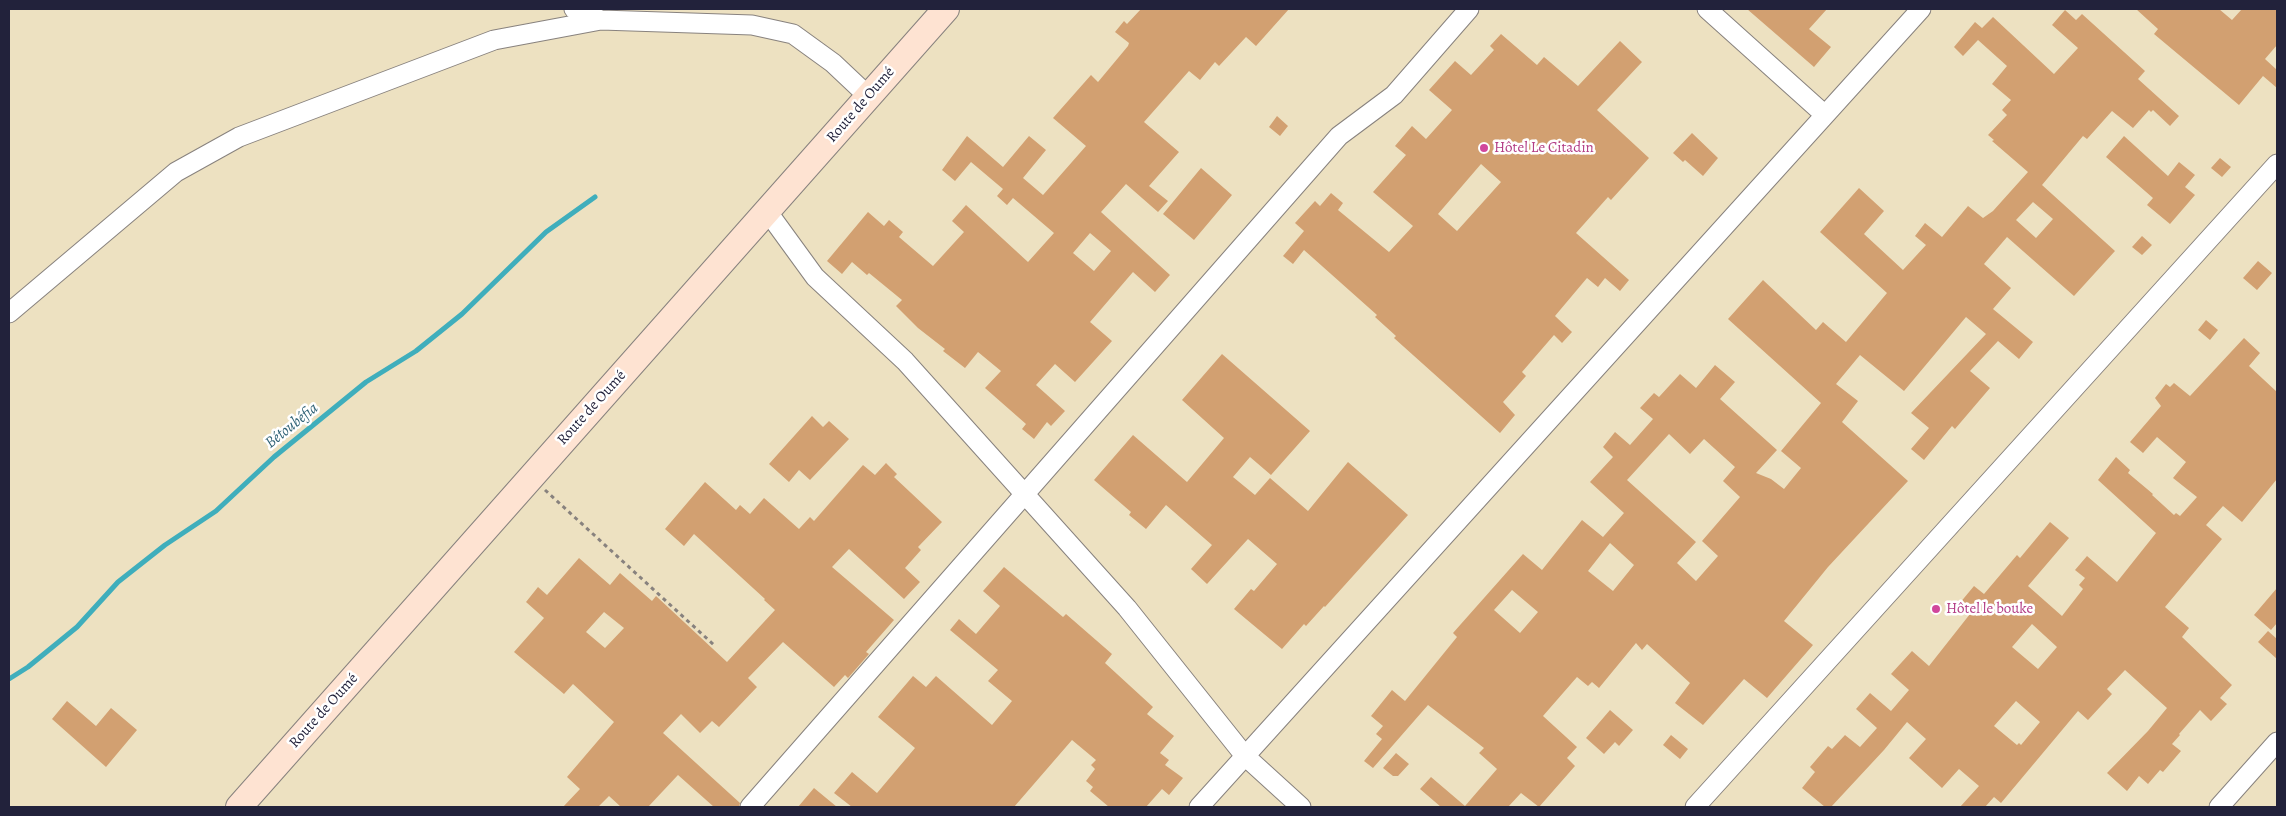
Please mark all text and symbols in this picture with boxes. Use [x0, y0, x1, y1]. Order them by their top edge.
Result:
street label: Route de Oumé [823, 63, 899, 147]
place label: Hôtel Le Citadin [1494, 139, 1594, 157]
marker: Hôtel Le Citadin [1478, 142, 1490, 154]
street label: Route de Oumé [554, 367, 630, 449]
water label: Bétoubéfia [262, 399, 322, 453]
place label: Hôtel le bouke [1946, 600, 2033, 618]
marker: Hôtel le bouke [1930, 603, 1942, 615]
street label: Route de Oumé [286, 670, 362, 752]

